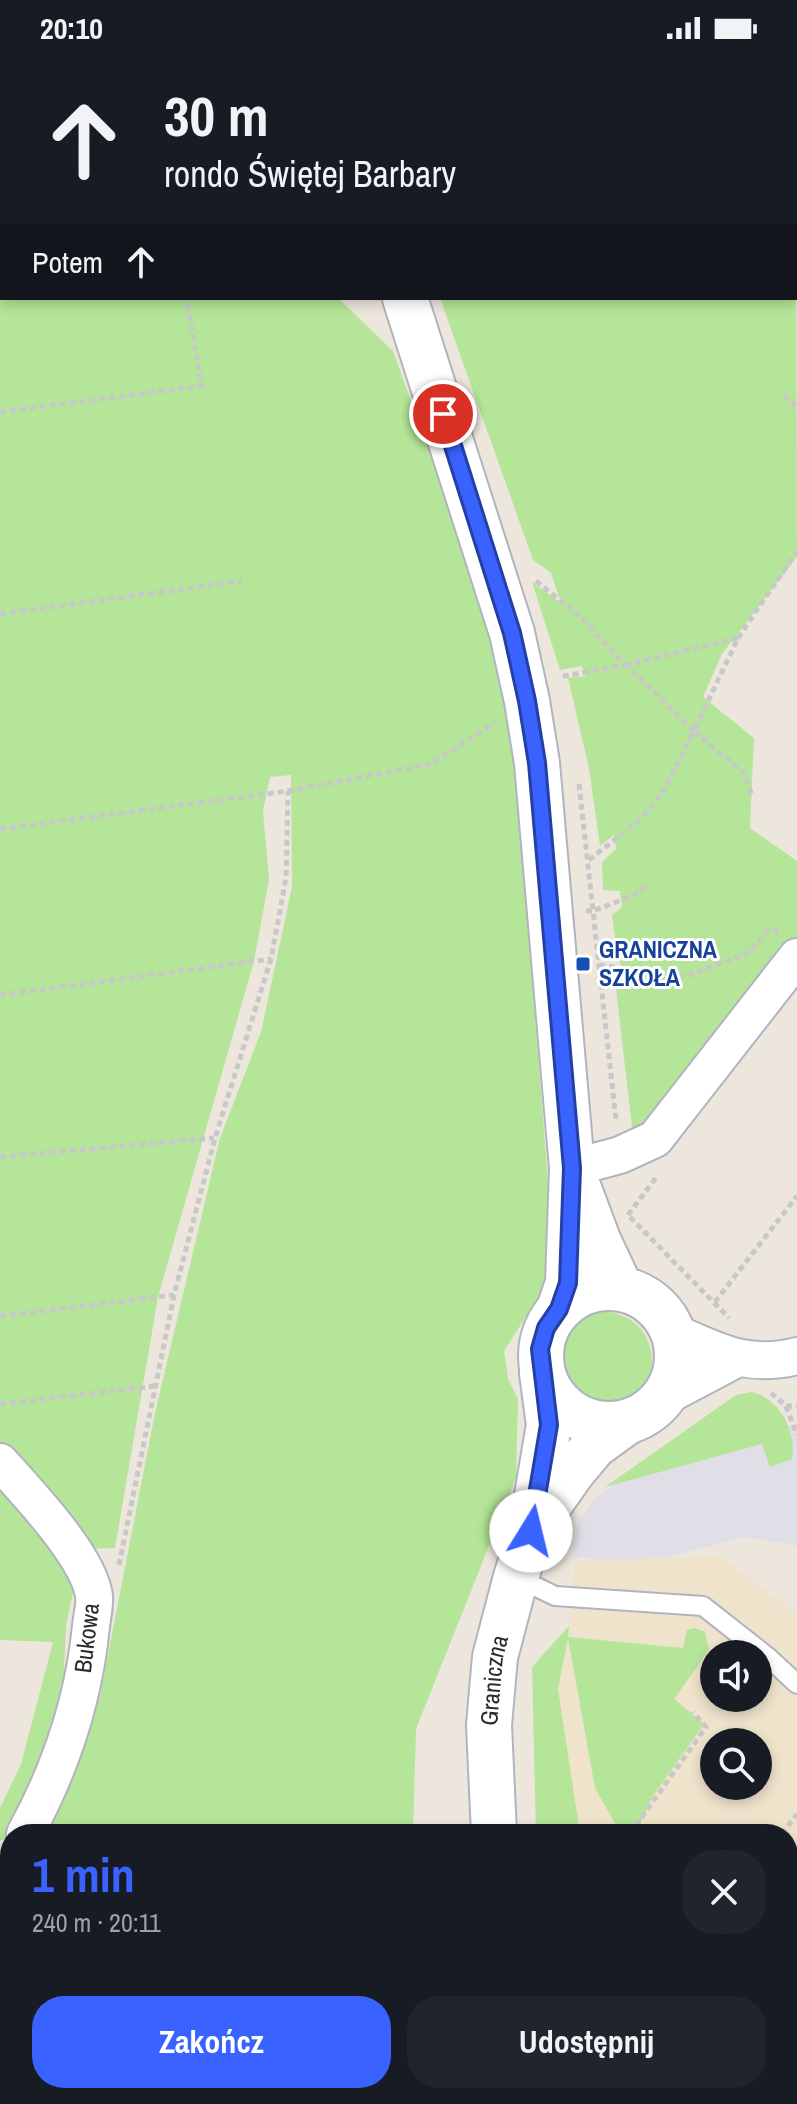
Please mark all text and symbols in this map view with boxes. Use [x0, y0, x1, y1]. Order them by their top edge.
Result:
text: 20:10 [40, 8, 103, 48]
text: 30 m [164, 78, 269, 153]
icon: ahead [32, 88, 136, 192]
text: rondo Świętej Barbary [164, 150, 456, 198]
icon: ahead [119, 240, 163, 284]
text: Potem [32, 242, 103, 282]
pin [409, 380, 477, 448]
icon: arrive [421, 392, 465, 436]
place label: GRANICZNA SZKOŁA [599, 933, 718, 993]
marker: GRANICZNA SZKOŁA [574, 955, 592, 973]
position arrow [489, 1489, 573, 1573]
street label: Bukowa [66, 1601, 106, 1675]
street label: Graniczna [472, 1631, 515, 1727]
map controls [700, 1640, 772, 1800]
button: sound [700, 1640, 772, 1712]
button: search [700, 1728, 772, 1800]
text: 1 min [32, 1842, 135, 1907]
button: close [682, 1850, 766, 1934]
text: 240 m · 20:11 [32, 1905, 161, 1940]
button: Zakończ [32, 1996, 391, 2088]
button: Udostępnij [407, 1996, 766, 2088]

